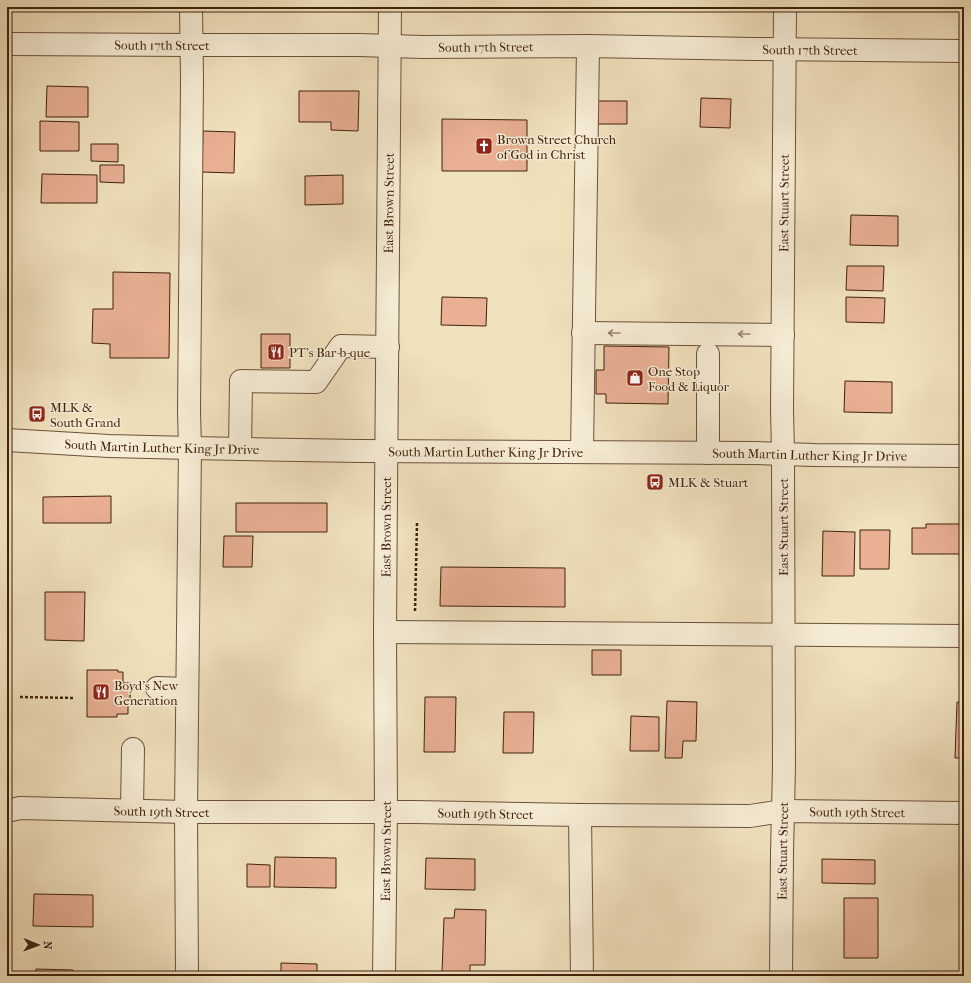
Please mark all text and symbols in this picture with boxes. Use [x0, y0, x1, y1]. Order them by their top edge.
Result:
street label: South 17th Street [114, 37, 210, 53]
street label: South 17th Street [438, 39, 534, 54]
street label: South 17th Street [762, 42, 858, 57]
place label: Brown Street Church of God in Christ [497, 132, 617, 162]
church icon: Brown Street Church of God in Christ [474, 136, 494, 156]
street label: East Brown Street [380, 152, 396, 254]
street label: East Stuart Street [776, 153, 791, 252]
one-way arrow [608, 329, 621, 337]
one-way arrow [738, 330, 751, 338]
restaurant icon: PT's Bar-b-que [266, 342, 286, 362]
place label: PT's Bar-b-que [289, 345, 371, 360]
place label: One Stop Food & Liquor [648, 364, 730, 394]
shop icon: One Stop Food & Liquor [625, 368, 645, 388]
place label: MLK & South Grand [50, 400, 121, 430]
bus stop icon: MLK & South Grand [27, 404, 47, 424]
street label: South Martin Luther King Jr Drive [64, 436, 260, 457]
street label: South Martin Luther King Jr Drive [388, 444, 584, 460]
street label: South Martin Luther King Jr Drive [712, 445, 908, 463]
bus stop icon: MLK & Stuart [645, 472, 665, 492]
place label: MLK & Stuart [668, 475, 749, 490]
street label: East Brown Street [378, 476, 394, 577]
street label: East Stuart Street [776, 478, 791, 576]
place label: Boyd's New Generation [114, 678, 178, 708]
restaurant icon: Boyd's New Generation [91, 682, 111, 702]
street label: East Brown Street [377, 800, 394, 902]
street label: East Stuart Street [774, 801, 791, 900]
street label: South 19th Street [114, 803, 210, 820]
street label: South 19th Street [809, 804, 906, 820]
street label: South 19th Street [438, 805, 534, 822]
north arrow [18, 925, 58, 965]
text: N [41, 941, 54, 950]

